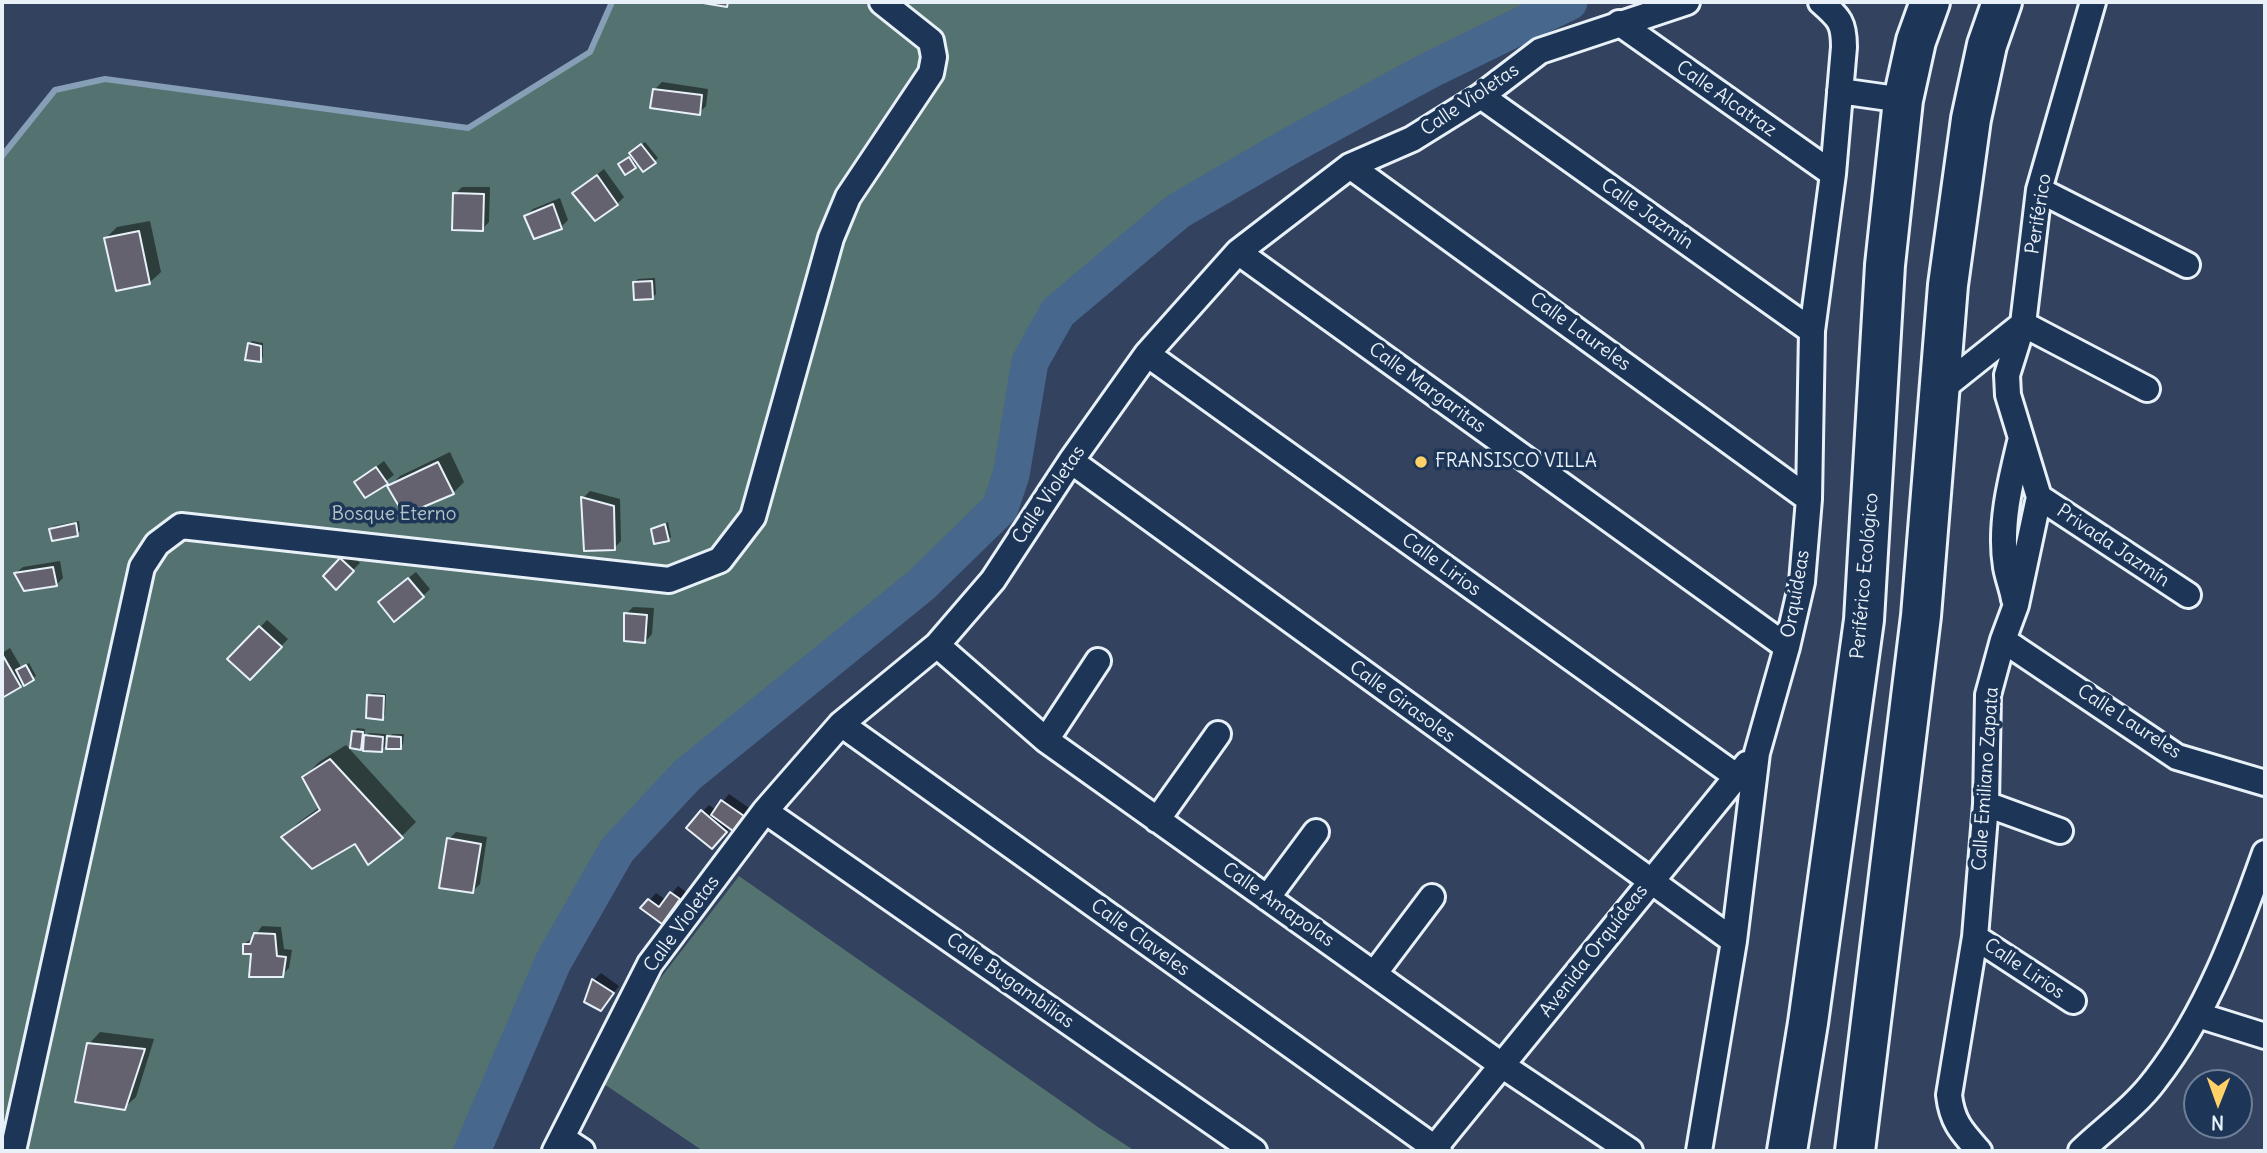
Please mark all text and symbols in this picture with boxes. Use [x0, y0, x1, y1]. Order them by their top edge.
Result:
street label: Calle Alcatraz [1671, 56, 1781, 142]
street label: Calle Violetas [1417, 59, 1523, 141]
street label: Periférico [2021, 172, 2057, 256]
street label: Calle Jazmín [1596, 174, 1698, 254]
street label: Calle Laureles [1525, 288, 1635, 376]
street label: Calle Margaritas [1364, 338, 1490, 438]
street label: Calle Violetas [1008, 442, 1090, 548]
place label: FRANSISCO VILLA [1435, 451, 1597, 473]
marker: FRANSISCO VILLA [1413, 454, 1429, 470]
street label: Periférico Ecológico [1846, 492, 1884, 660]
street label: Privada Jazmín [2052, 500, 2174, 592]
park label: Bosque Eterno [332, 504, 456, 526]
street label: Calle Lirios [1397, 529, 1485, 601]
street label: Orquídeas [1777, 548, 1815, 640]
street label: Calle Girasoles [1345, 656, 1459, 748]
street label: Calle Laureles [2073, 680, 2185, 764]
street label: Calle Emiliano Zapata [1968, 686, 2004, 872]
street label: Calle Amapolas [1218, 858, 1338, 952]
street label: Calle Violetas [639, 871, 725, 977]
street label: Avenida Orquídeas [1535, 880, 1653, 1022]
street label: Calle Claveles [1086, 894, 1194, 982]
street label: Calle Bugambilias [942, 928, 1078, 1034]
street label: Calle Lirios [1979, 934, 2069, 1004]
north arrow [2183, 1069, 2253, 1139]
text: N [2211, 1111, 2224, 1135]

